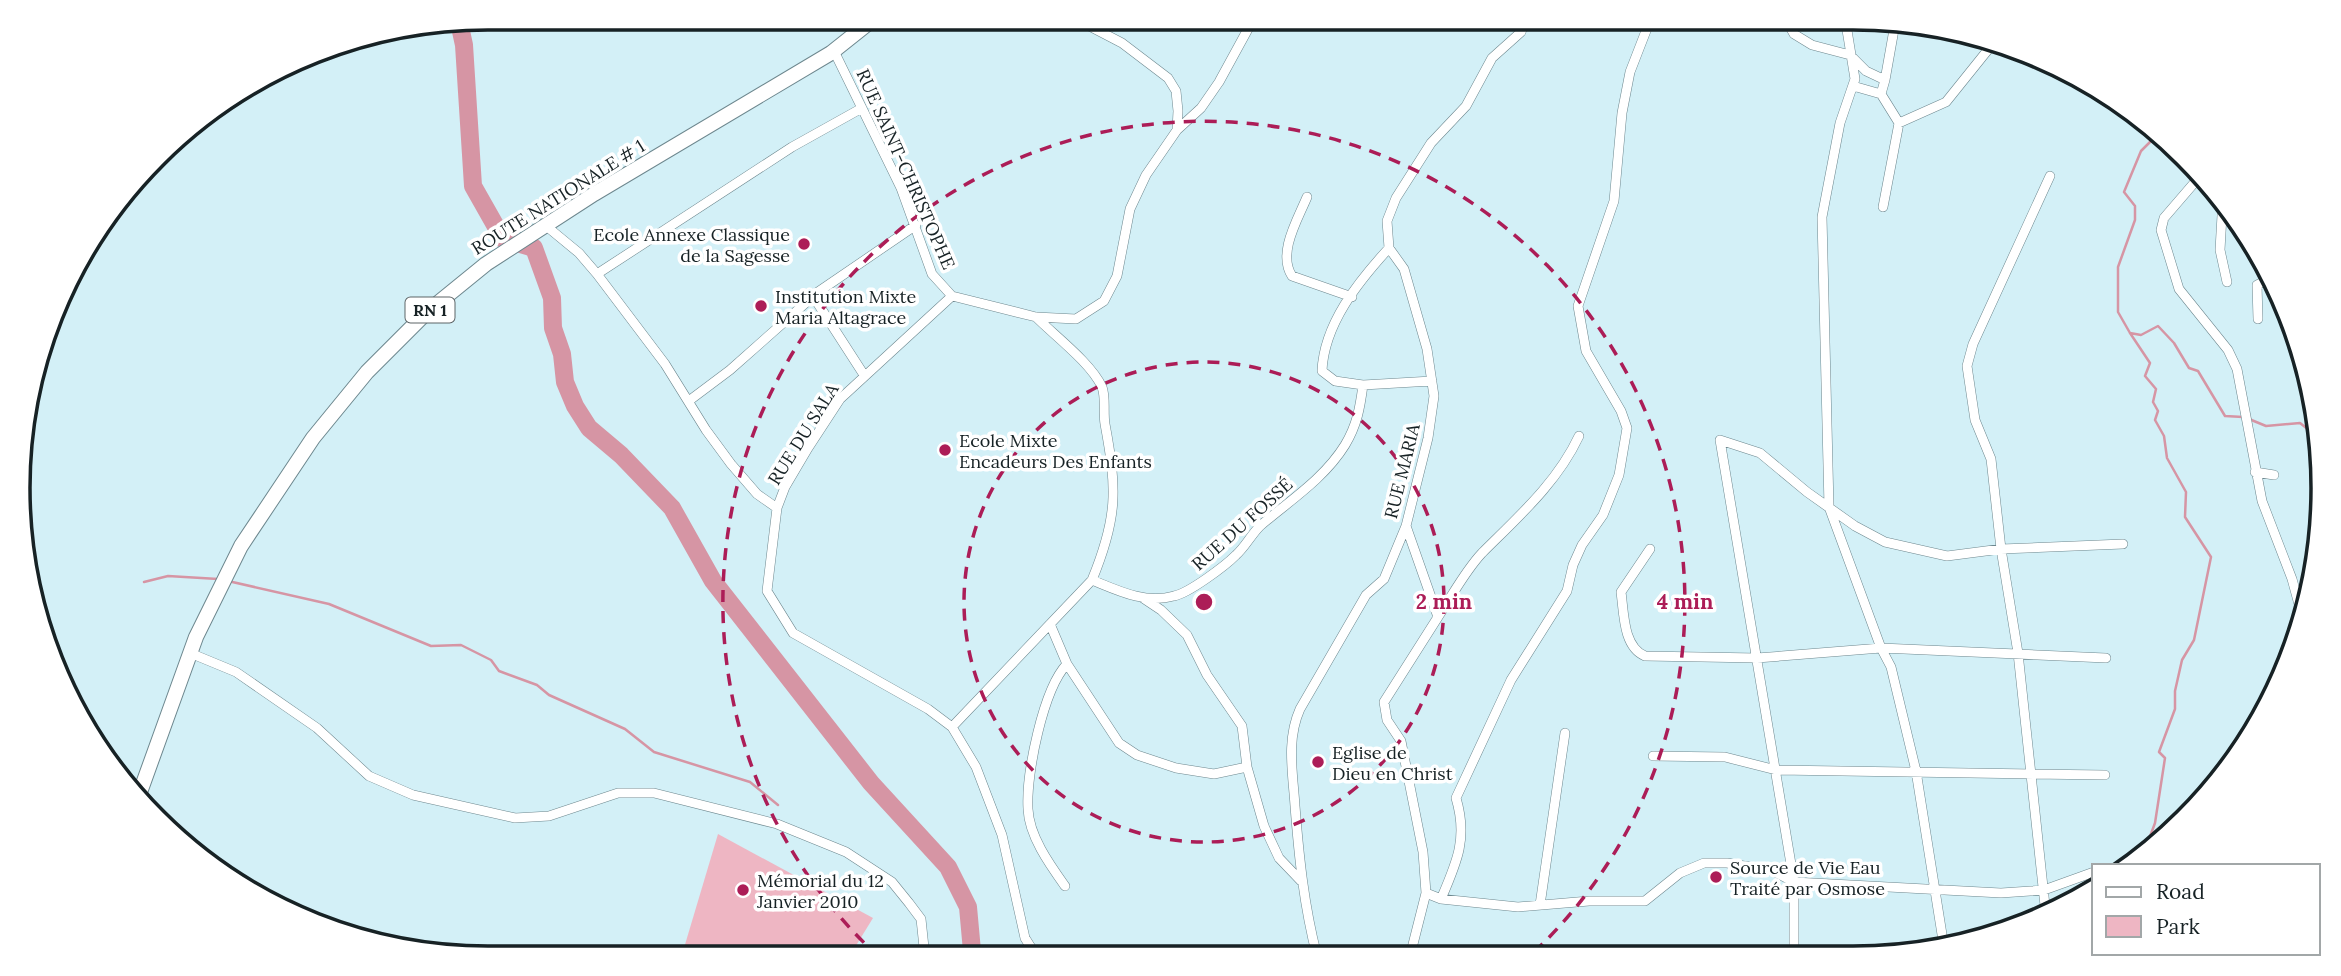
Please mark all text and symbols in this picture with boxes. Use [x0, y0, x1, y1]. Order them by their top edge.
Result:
street label: RUE SAINT-CHRISTOPHE [851, 65, 961, 273]
street label: ROUTE NATIONALE # 1 [467, 134, 649, 260]
place label: Ecole Annexe Classique de la Sagesse [593, 223, 790, 267]
marker: Ecole Annexe Classique de la Sagesse [796, 236, 812, 252]
place label: Institution Mixte Maria Altagrace [775, 285, 916, 329]
road number: RN 1 [406, 298, 454, 322]
marker: Institution Mixte Maria Altagrace [753, 298, 769, 314]
street label: RUE DU SALA [763, 378, 844, 489]
street label: RUE MARIA [1379, 420, 1425, 521]
place label: Ecole Mixte Encadeurs Des Enfants [959, 429, 1152, 473]
marker: Ecole Mixte Encadeurs Des Enfants [937, 442, 953, 458]
street label: RUE DU FOSSÉ [1187, 473, 1297, 575]
text: 2 min [1416, 588, 1472, 615]
text: 4 min [1657, 588, 1713, 615]
centre of rings [1192, 590, 1216, 614]
place label: Eglise de Dieu en Christ [1332, 741, 1453, 785]
marker: Eglise de Dieu en Christ [1310, 754, 1326, 770]
place label: Source de Vie Eau Traité par Osmose [1730, 856, 1885, 900]
legend [2092, 864, 2320, 955]
place label: Mémorial du 12 Janvier 2010 [756, 869, 884, 913]
marker: Source de Vie Eau Traité par Osmose [1708, 869, 1724, 885]
text: Road [2156, 878, 2205, 905]
marker: Mémorial du 12 Janvier 2010 [735, 882, 751, 898]
text: Park [2156, 913, 2200, 940]

